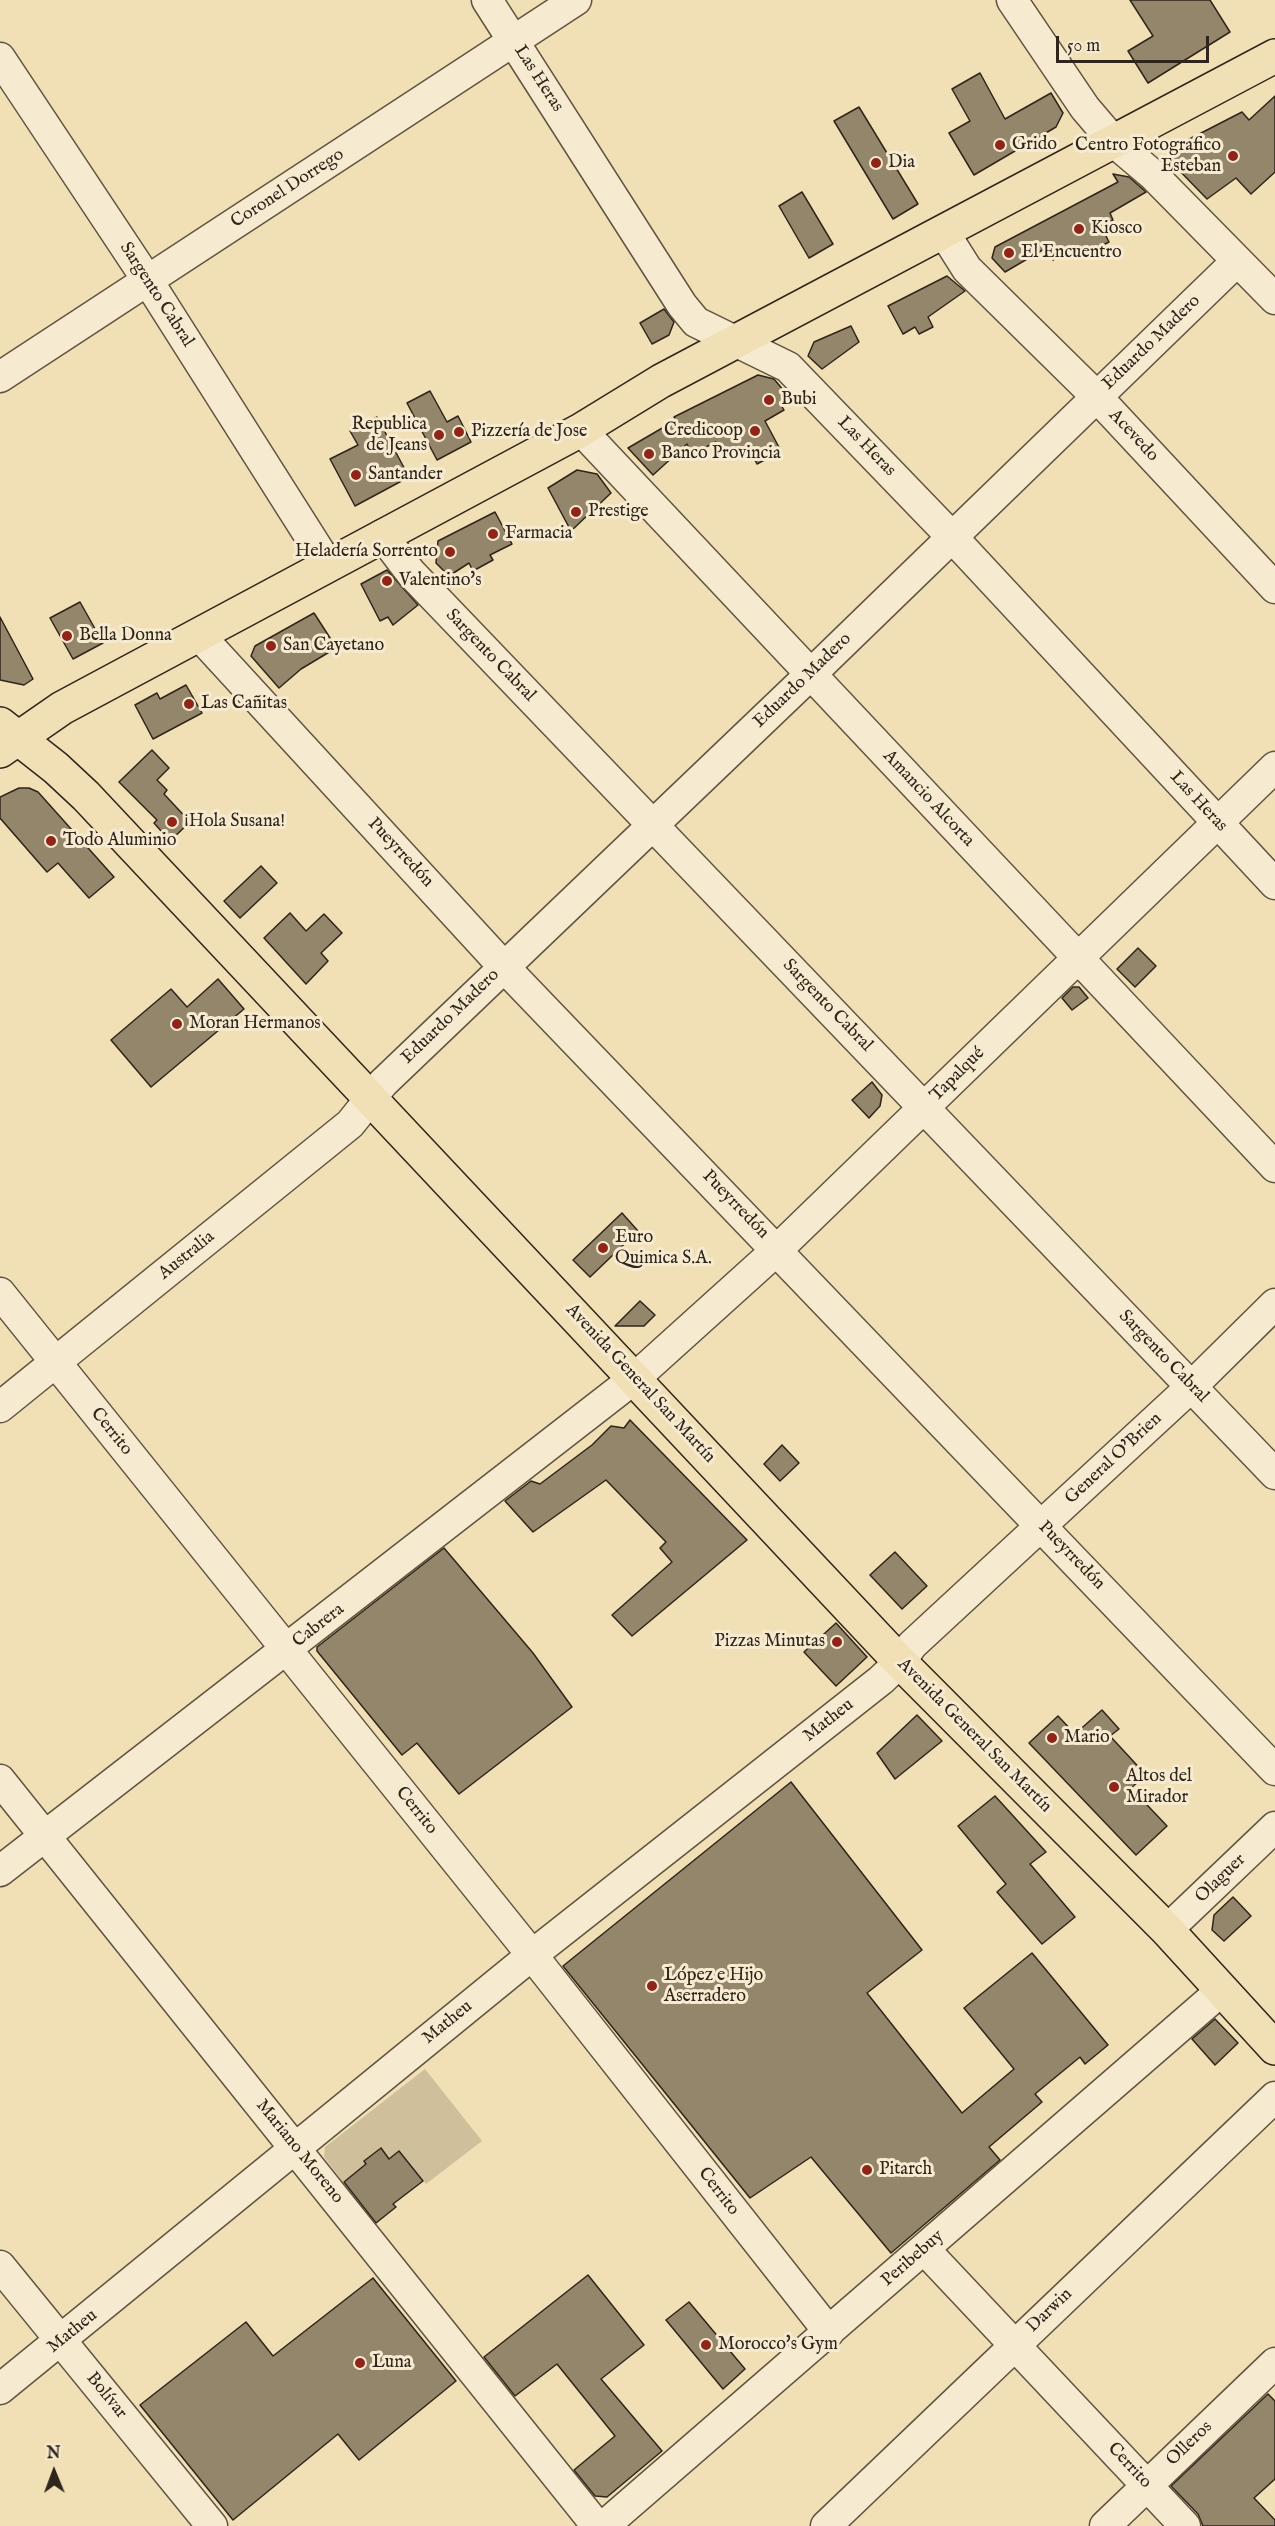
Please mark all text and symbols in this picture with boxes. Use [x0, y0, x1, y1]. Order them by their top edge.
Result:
scale bar [1059, 24, 1212, 62]
text: 50 m [1067, 35, 1100, 58]
street label: Las Heras [509, 42, 567, 116]
place label: Grido [1012, 134, 1057, 156]
place label: Centro Fotografico Esteban [1075, 135, 1221, 178]
marker: Grido [993, 138, 1007, 152]
street label: Coronel Dorrego [227, 144, 349, 234]
marker: Centro Fotografico Esteban [1226, 149, 1240, 163]
place label: Dia [888, 152, 915, 174]
marker: Dia [869, 156, 883, 170]
place label: Kiosco [1091, 218, 1142, 240]
marker: Kiosco [1072, 222, 1086, 236]
street label: Sargento Cabral [114, 239, 198, 351]
place label: El Encuentro [1021, 242, 1122, 264]
marker: El Encuentro [1002, 246, 1016, 260]
street label: Eduardo Madero [1098, 291, 1206, 395]
place label: Bubi [781, 389, 817, 411]
marker: Bubi [762, 393, 776, 407]
street label: Acevedo [1103, 405, 1163, 467]
street label: Las Heras [832, 413, 900, 481]
place label: Republica de Jeans [351, 414, 427, 456]
place label: Credicoop [664, 420, 743, 442]
place label: Pizzería de Jose [471, 421, 587, 443]
marker: Credicoop [748, 424, 762, 438]
marker: Pizzería de Jose [452, 425, 466, 439]
marker: Republica de Jeans [432, 428, 446, 442]
place label: Banco Provincia [661, 443, 781, 465]
marker: Banco Provincia [642, 447, 656, 461]
place label: Santander [368, 464, 443, 486]
marker: Santander [349, 468, 363, 482]
place label: Prestige [588, 501, 649, 523]
marker: Prestige [569, 505, 583, 519]
place label: Farmacia [505, 523, 573, 545]
marker: Farmacia [486, 527, 500, 541]
place label: Heladería Sorrento [295, 541, 438, 563]
marker: Heladería Sorrento [443, 545, 457, 559]
place label: Valentino's [399, 570, 481, 592]
marker: Valentino's [380, 574, 394, 588]
street label: Sargento Cabral [440, 605, 540, 707]
place label: Bella Donna [79, 625, 172, 647]
marker: Bella Donna [60, 629, 74, 643]
street label: Eduardo Madero [749, 629, 857, 733]
place label: San Cayetano [283, 635, 384, 657]
marker: San Cayetano [264, 639, 278, 653]
place label: Las Cañitas [201, 693, 287, 715]
marker: Las Cañitas [182, 697, 196, 711]
street label: Amancio Alcorta [878, 746, 978, 852]
street label: Las Heras [1165, 767, 1231, 837]
place label: ¡Hola Susana! [184, 811, 285, 833]
street label: Pueyrredón [362, 814, 438, 892]
marker: ¡Hola Susana! [165, 815, 179, 829]
place label: Todo Aluminio [63, 830, 176, 852]
marker: Todo Aluminio [44, 834, 58, 848]
street label: Sargento Cabral [777, 955, 877, 1057]
street label: Eduardo Madero [397, 965, 505, 1069]
place label: Moran Hermanos [189, 1013, 321, 1035]
marker: Moran Hermanos [170, 1017, 184, 1031]
street label: Tapalqué [926, 1043, 990, 1107]
street label: Pueyrredón [697, 1166, 773, 1244]
street label: Australia [155, 1227, 219, 1285]
place label: Euro Quimica S.A. [615, 1227, 712, 1270]
marker: Euro Quimica S.A. [596, 1241, 610, 1255]
street label: Avenida General San Martín [561, 1300, 719, 1468]
street label: Sargento Cabral [1113, 1306, 1213, 1408]
street label: Cerrito [85, 1404, 137, 1460]
street label: General O'Brien [1061, 1409, 1167, 1509]
street label: Pueyrredón [1033, 1517, 1109, 1595]
street label: Cabrera [289, 1599, 349, 1653]
place label: Pizzas Minutas [714, 1631, 825, 1653]
marker: Pizzas Minutas [830, 1635, 844, 1649]
street label: Avenida General San Martín [892, 1654, 1056, 1818]
street label: Matheu [799, 1695, 859, 1747]
place label: Mario [1064, 1727, 1110, 1749]
marker: Mario [1045, 1731, 1059, 1745]
place label: Altos del Mirador [1126, 1766, 1192, 1808]
marker: Altos del Mirador [1107, 1780, 1121, 1794]
street label: Cerrito [390, 1783, 442, 1839]
street label: Olaguer [1191, 1850, 1251, 1908]
place label: López e Hijo Aserradero [664, 1965, 763, 2008]
marker: López e Hijo Aserradero [645, 1979, 659, 1993]
street label: Matheu [419, 1996, 477, 2050]
street label: Mariano Moreno [250, 2096, 348, 2208]
place label: Pitarch [879, 2159, 932, 2181]
marker: Pitarch [860, 2163, 874, 2177]
street label: Cerrito [693, 2164, 743, 2220]
street label: Peribebuy [877, 2226, 949, 2292]
street label: Darwin [1023, 2284, 1077, 2338]
street label: Matheu [44, 2305, 102, 2359]
place label: Morocco's Gym [718, 2334, 838, 2356]
marker: Morocco's Gym [699, 2338, 713, 2352]
place label: Luna [372, 2352, 411, 2374]
marker: Luna [353, 2356, 367, 2370]
street label: Bolívar [81, 2368, 131, 2424]
street label: Olleros [1163, 2417, 1217, 2471]
street label: Cerrito [1102, 2439, 1156, 2493]
north arrow [24, 2442, 84, 2502]
text: N [47, 2444, 61, 2464]

